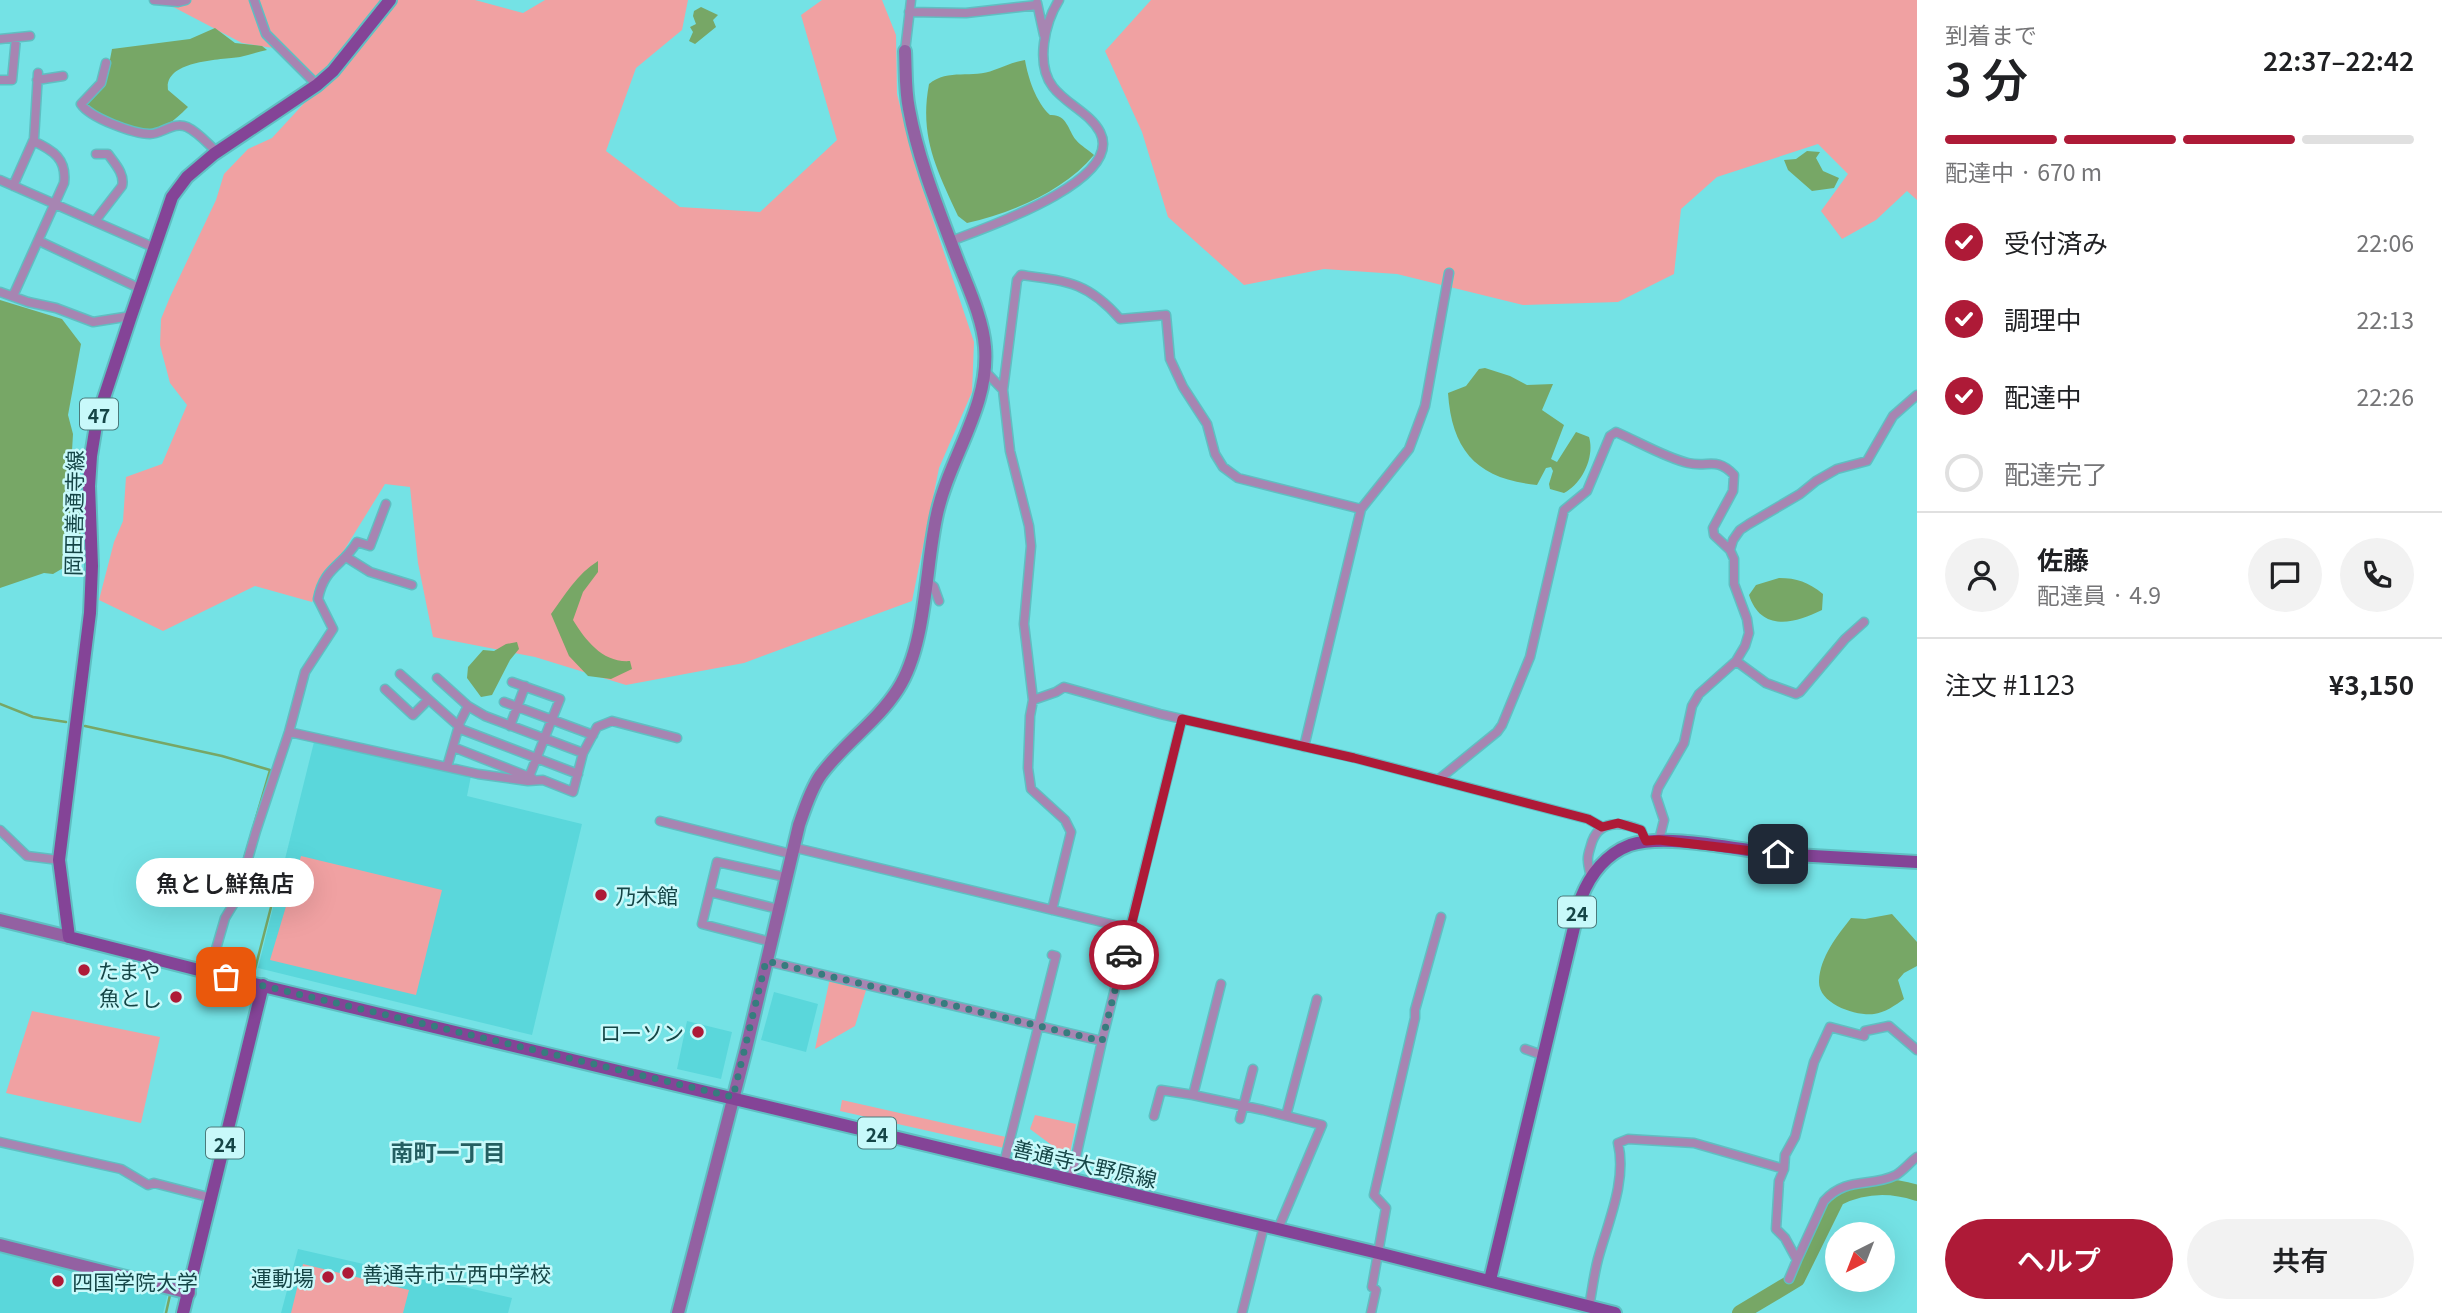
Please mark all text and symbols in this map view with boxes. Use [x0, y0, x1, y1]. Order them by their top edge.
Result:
text: 到着まで [1945, 17, 2037, 51]
text: 22:37–22:42 [2263, 41, 2414, 78]
text: 3 分 [1945, 44, 2028, 110]
text: 配達中 · 670 m [1945, 154, 2102, 188]
icon: check [1945, 223, 1983, 261]
text: 受付済み [2004, 223, 2108, 260]
text: 22:06 [2357, 225, 2414, 259]
icon: check [1945, 300, 1983, 338]
text: 調理中 [2004, 300, 2082, 337]
text: 22:13 [2357, 302, 2414, 336]
icon: check [1945, 377, 1983, 415]
text: 配達中 [2004, 377, 2082, 414]
text: 22:26 [2357, 379, 2414, 413]
road number: 47 [80, 398, 118, 430]
street label: 岡田善通寺線 [57, 450, 89, 576]
text: 配達完了 [2004, 454, 2108, 491]
button: person [1945, 538, 2019, 612]
button: chat [2248, 538, 2322, 612]
button: phone [2340, 538, 2414, 612]
text: 佐藤 [2037, 540, 2089, 577]
text: 配達員 · 4.9 [2037, 577, 2161, 611]
text: 注文 #1123 [1945, 665, 2075, 702]
text: ¥3,150 [2329, 665, 2414, 702]
pin [1748, 824, 1808, 884]
icon: home [1759, 835, 1797, 873]
callout: 魚とし鮮魚店 [137, 858, 315, 907]
text: 魚とし鮮魚店 [156, 865, 294, 899]
place label: 乃木館 [615, 880, 678, 910]
marker: 乃木館 [593, 887, 609, 903]
road number: 24 [1558, 896, 1596, 928]
courier [1089, 920, 1159, 990]
icon: car [1105, 936, 1143, 974]
pin [196, 947, 256, 1007]
place label: たまや [98, 955, 160, 985]
icon: bag [207, 958, 245, 996]
marker: たまや [76, 962, 92, 978]
place label: 魚とし [99, 982, 162, 1012]
marker: 魚とし [168, 989, 184, 1005]
place label: ローソン [600, 1017, 684, 1047]
marker: ローソン [690, 1024, 706, 1040]
road number: 24 [858, 1118, 896, 1148]
road number: 24 [206, 1128, 244, 1158]
street label: 善通寺大野原線 [1010, 1132, 1160, 1194]
district label: 南町一丁目 [391, 1134, 506, 1168]
button: ヘルプ [1945, 1219, 2173, 1299]
button: 共有 [2187, 1219, 2414, 1299]
north arrow [1825, 1222, 1895, 1292]
map controls [1825, 1222, 1895, 1292]
place label: 善通寺市立西中学校 [362, 1258, 551, 1288]
place label: 運動場 [251, 1262, 314, 1292]
marker: 善通寺市立西中学校 [340, 1265, 356, 1281]
place label: 四国学院大学 [72, 1266, 198, 1296]
marker: 運動場 [320, 1269, 336, 1285]
marker: 四国学院大学 [50, 1273, 66, 1289]

